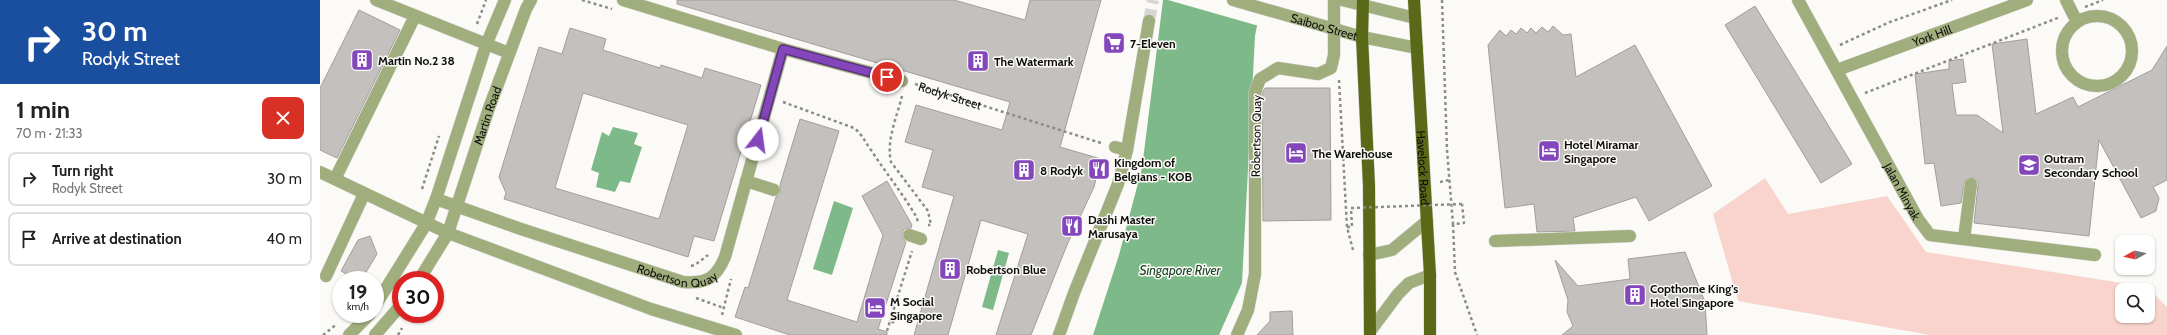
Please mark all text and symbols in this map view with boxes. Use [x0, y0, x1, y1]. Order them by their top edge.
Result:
street label: Saiboo Street [1289, 9, 1359, 43]
text: 30 m [82, 14, 148, 48]
icon: right [16, 16, 68, 68]
street label: York Hill [1909, 21, 1954, 50]
supermarket icon: 7-Eleven [1101, 30, 1127, 56]
place label: 7-Eleven [1130, 36, 1176, 51]
building icon: Martin No.2 38 [349, 47, 375, 73]
text: Rodyk Street [82, 48, 180, 70]
building icon: The Watermark [965, 48, 991, 74]
place label: Martin No.2 38 [378, 53, 455, 68]
place label: The Watermark [994, 54, 1074, 69]
pin [870, 60, 904, 94]
icon: arrive [876, 66, 898, 88]
street label: Rodyk Street [917, 78, 984, 112]
street label: Martin Road [470, 84, 504, 147]
text: 1 min [16, 95, 70, 124]
street label: Robertson Quay [1248, 95, 1264, 177]
button: close [262, 97, 304, 139]
position arrow [737, 119, 779, 161]
text: 70 m · 21:33 [16, 125, 83, 141]
street label: Havelock Road [1414, 130, 1433, 206]
place label: Hotel Miramar Singapore [1564, 137, 1639, 166]
hotel icon: Hotel Miramar Singapore [1536, 138, 1562, 164]
hotel icon: The Warehouse [1283, 140, 1309, 166]
place label: The Warehouse [1312, 146, 1393, 161]
place label: Outram Secondary School [2044, 151, 2138, 180]
school or university icon: Outram Secondary School [2016, 152, 2042, 178]
place label: Kingdom of Belgians - KOB [1114, 155, 1192, 184]
restaurant icon: Kingdom of Belgians - KOB [1086, 156, 1112, 182]
building icon: 8 Rodyk [1011, 157, 1037, 183]
street label: Jalan Minyak [1881, 159, 1925, 223]
text: Turn right [52, 162, 113, 180]
place label: 8 Rodyk [1040, 163, 1083, 178]
icon: right [18, 168, 40, 190]
text: 30 m [267, 170, 302, 188]
text: Rodyk Street [52, 180, 123, 196]
place label: Dashi Master Marusaya [1088, 212, 1155, 241]
restaurant icon: Dashi Master Marusaya [1059, 213, 1085, 239]
icon: arrive [18, 228, 40, 250]
text: Arrive at destination [52, 230, 182, 248]
text: 40 m [266, 230, 302, 248]
north arrow [2115, 235, 2155, 275]
map controls [2115, 235, 2155, 323]
building icon: Robertson Blue [937, 256, 963, 282]
street label: Robertson Quay [635, 260, 720, 290]
place label: Robertson Blue [966, 262, 1046, 277]
water label: Singapore River [1139, 262, 1222, 278]
speed limit sign: 30 [392, 271, 444, 323]
text: 19 [349, 280, 367, 304]
place label: Copthorne King's Hotel Singapore [1650, 281, 1738, 310]
building icon: Copthorne King's Hotel Singapore [1622, 282, 1648, 308]
button: search [2115, 283, 2155, 323]
place label: M Social Singapore [890, 294, 942, 323]
hotel icon: M Social Singapore [862, 295, 888, 321]
text: km/h [347, 300, 369, 313]

